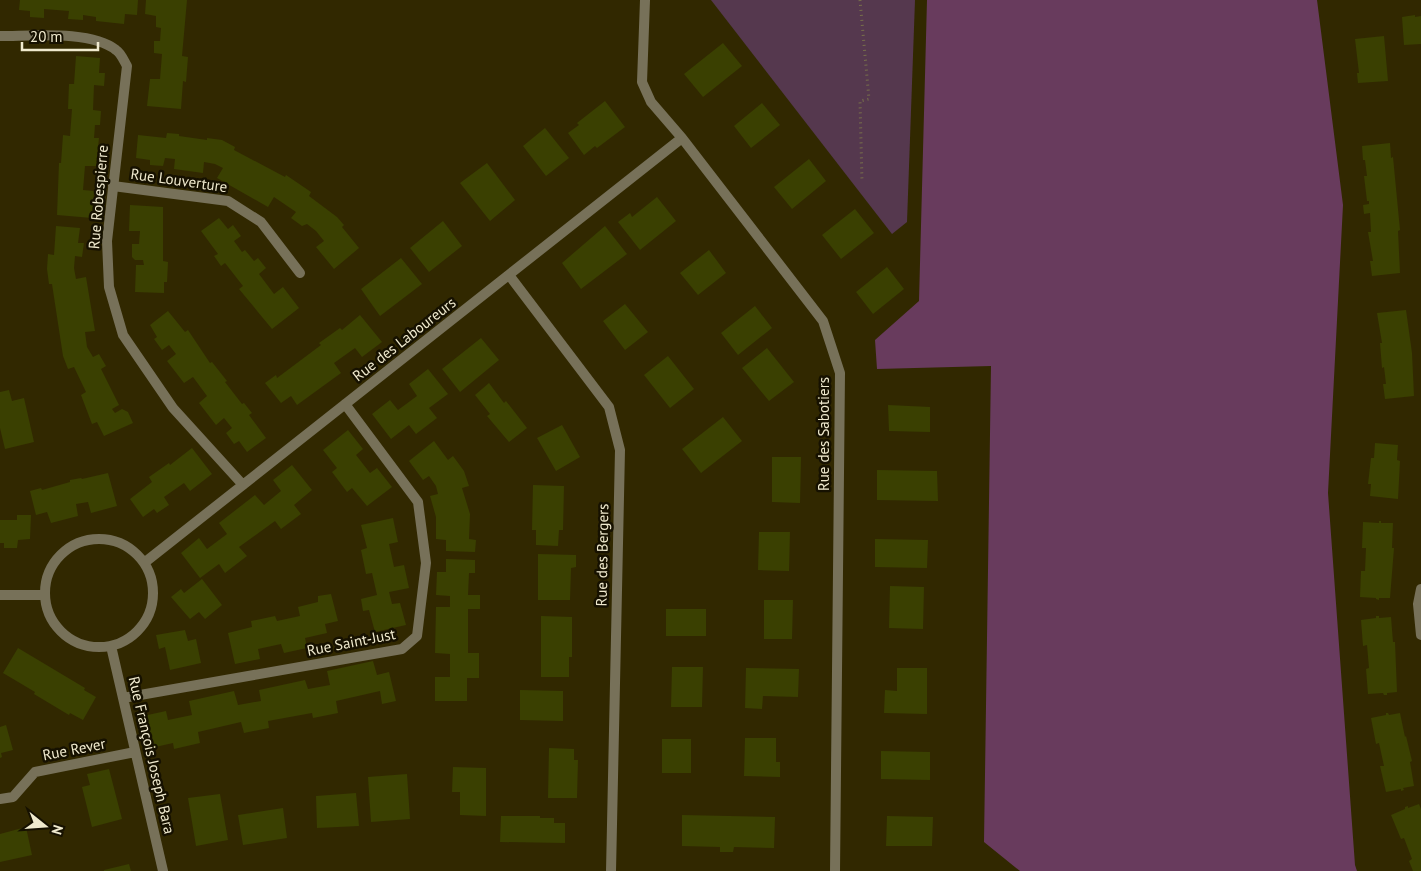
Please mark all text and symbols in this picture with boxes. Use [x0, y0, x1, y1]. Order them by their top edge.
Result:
scale bar [22, 20, 99, 52]
text: 20 m [30, 27, 63, 46]
street label: Rue Robespierre [84, 144, 112, 250]
street label: Rue Louverture [129, 164, 229, 196]
street label: Rue des Laboureurs [349, 293, 459, 385]
street label: Rue des Sabotiers [814, 377, 833, 491]
street label: Rue des Bergers [592, 503, 612, 607]
street label: Rue Saint-Just [305, 624, 397, 660]
street label: Rue François Joseph Bara [125, 674, 179, 836]
street label: Rue Rever [41, 734, 107, 764]
north arrow [20, 801, 70, 851]
text: N [47, 823, 67, 837]

